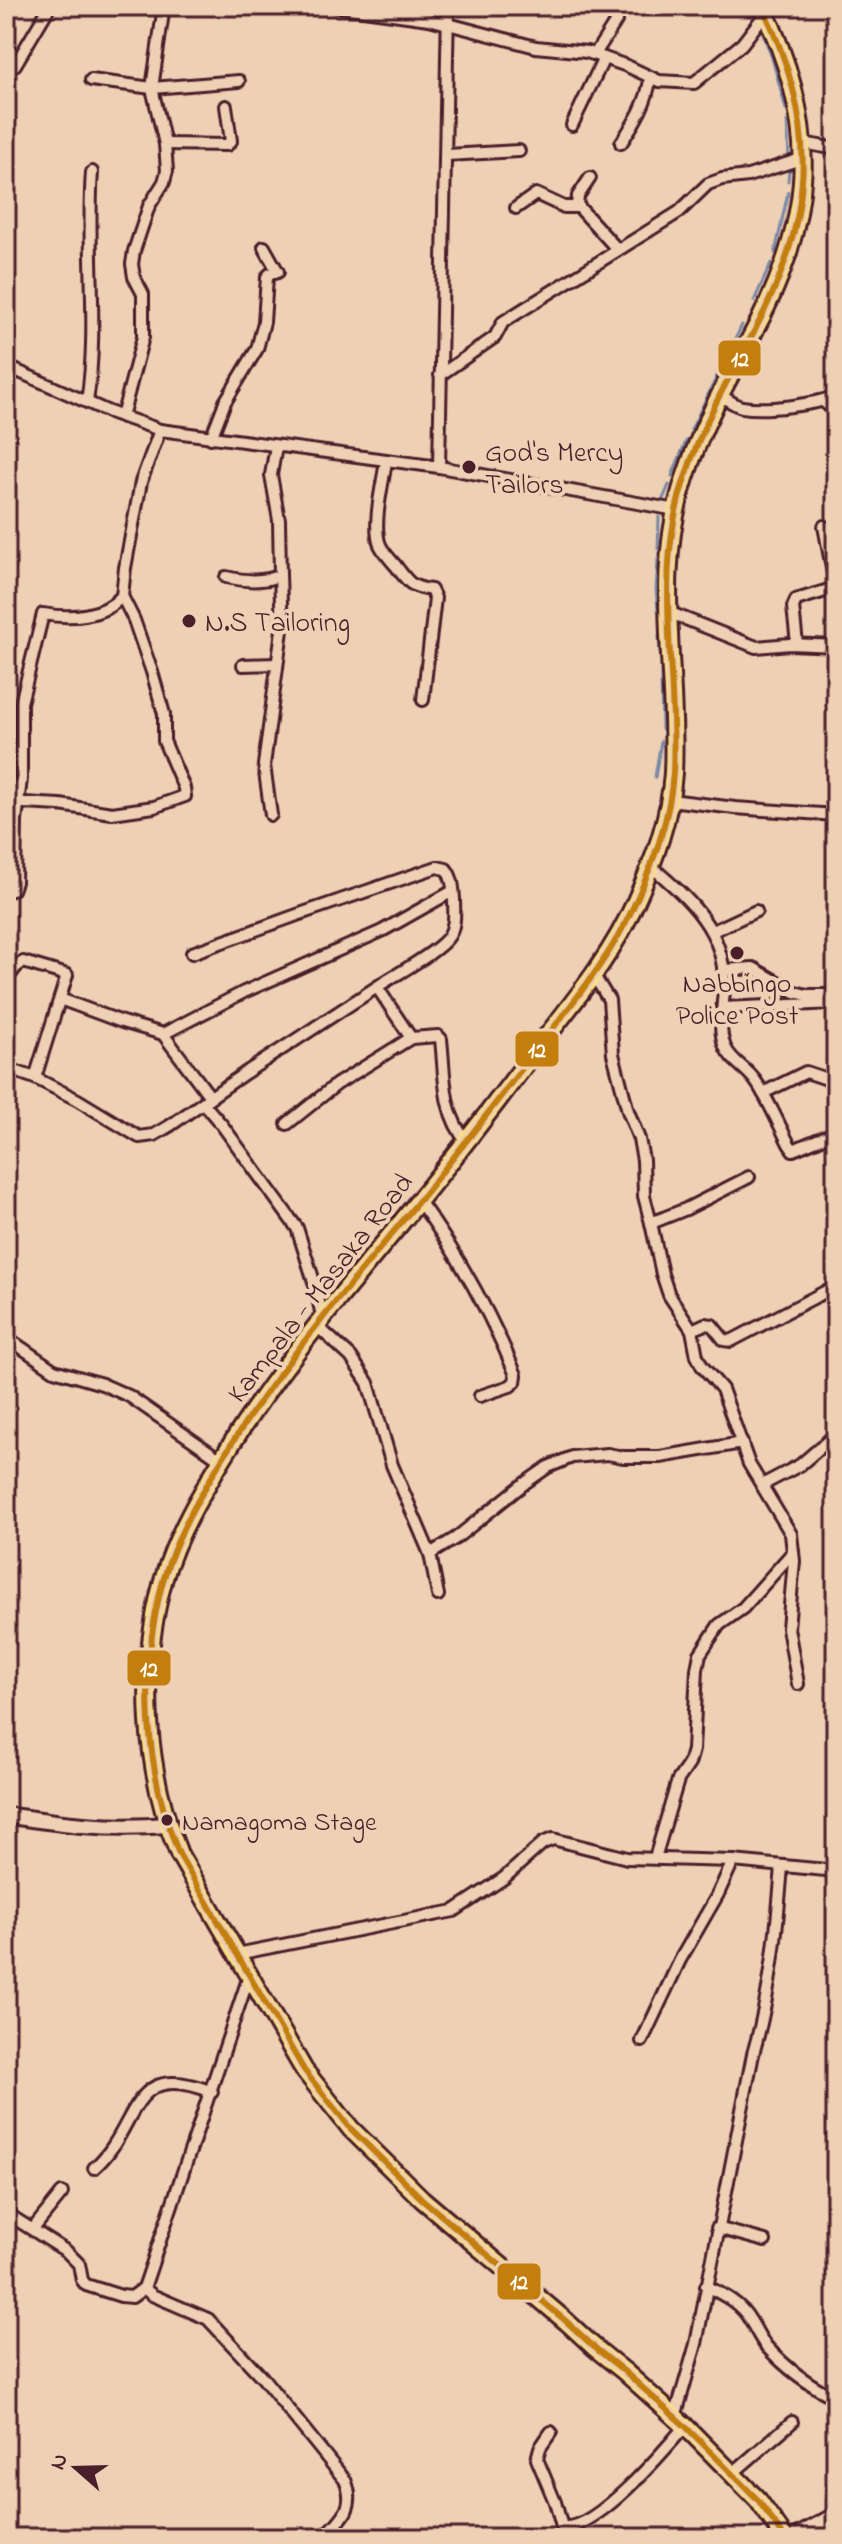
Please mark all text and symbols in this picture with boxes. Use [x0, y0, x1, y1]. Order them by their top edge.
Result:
line badge: 12 [717, 339, 762, 377]
text: 12 [731, 345, 749, 377]
place label: God's Mercy Tailors [485, 434, 623, 507]
marker: God's Mercy Tailors [460, 458, 478, 476]
place label: N.S Tailoring [205, 604, 350, 645]
marker: N.S Tailoring [180, 612, 198, 630]
marker: Nabbingo Police Post [728, 944, 746, 962]
place label: Nabbingo Police Post [676, 965, 798, 1038]
line badge: 12 [514, 1030, 560, 1068]
text: 12 [528, 1036, 546, 1068]
street label: Kampala - Masaka Road [219, 1165, 425, 1413]
line badge: 12 [126, 1649, 172, 1687]
text: 12 [140, 1655, 158, 1687]
place label: Namagoma Stage [182, 1805, 377, 1843]
marker: Namagoma Stage [159, 1812, 175, 1828]
line badge: 12 [496, 2262, 542, 2301]
text: 12 [510, 2268, 528, 2300]
north arrow [36, 2428, 116, 2508]
text: N [42, 2450, 78, 2475]

